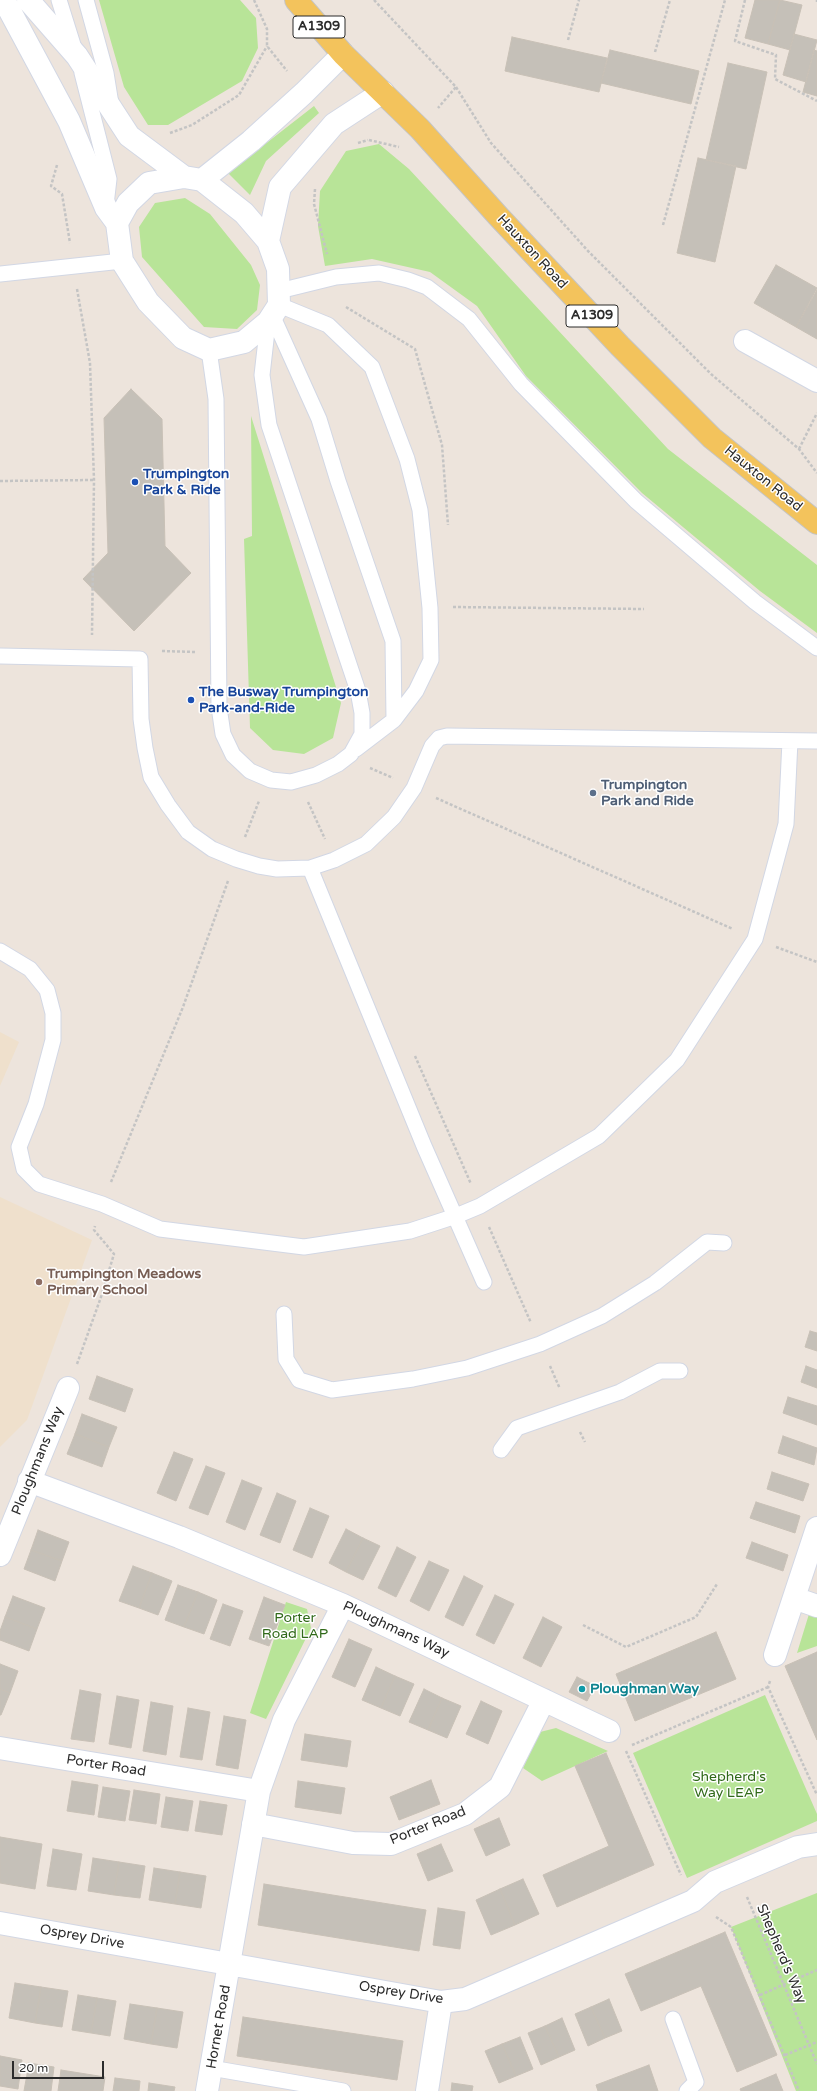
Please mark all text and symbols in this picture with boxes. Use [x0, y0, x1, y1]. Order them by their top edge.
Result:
road number: A1309 [293, 16, 345, 38]
street label: Hauxton Road [493, 211, 571, 293]
road number: A1309 [566, 305, 618, 327]
street label: Hauxton Road [721, 442, 805, 516]
place label: Trumpington Park & Ride [143, 466, 229, 498]
marker: Trumpington Park & Ride [130, 477, 140, 487]
place label: The Busway Trumpington Park-and-Ride [199, 684, 369, 716]
marker: The Busway Trumpington Park-and-Ride [186, 695, 196, 705]
place label: Trumpington Park and Ride [601, 777, 694, 810]
marker: Trumpington Park and Ride [588, 788, 598, 798]
place label: Trumpington Meadows Primary School [47, 1266, 201, 1298]
marker: Trumpington Meadows Primary School [34, 1277, 44, 1287]
street label: Ploughmans Way [9, 1404, 67, 1518]
street label: Ploughmans Way [340, 1598, 452, 1662]
park label: Porter Road LAP [262, 1610, 328, 1642]
place label: Ploughman Way [590, 1681, 699, 1697]
marker: Ploughman Way [577, 1684, 587, 1694]
street label: Porter Road [65, 1751, 147, 1781]
park label: Shepherd's Way LEAP [692, 1769, 766, 1802]
street label: Porter Road [388, 1803, 468, 1849]
street label: Shepherd's Way [752, 1902, 810, 2006]
street label: Osprey Drive [38, 1921, 126, 1953]
street label: Osprey Drive [357, 1978, 445, 2008]
street label: Hornet Road [203, 1984, 235, 2070]
scale bar [14, 2053, 106, 2079]
text: 20 m [19, 2061, 48, 2075]

